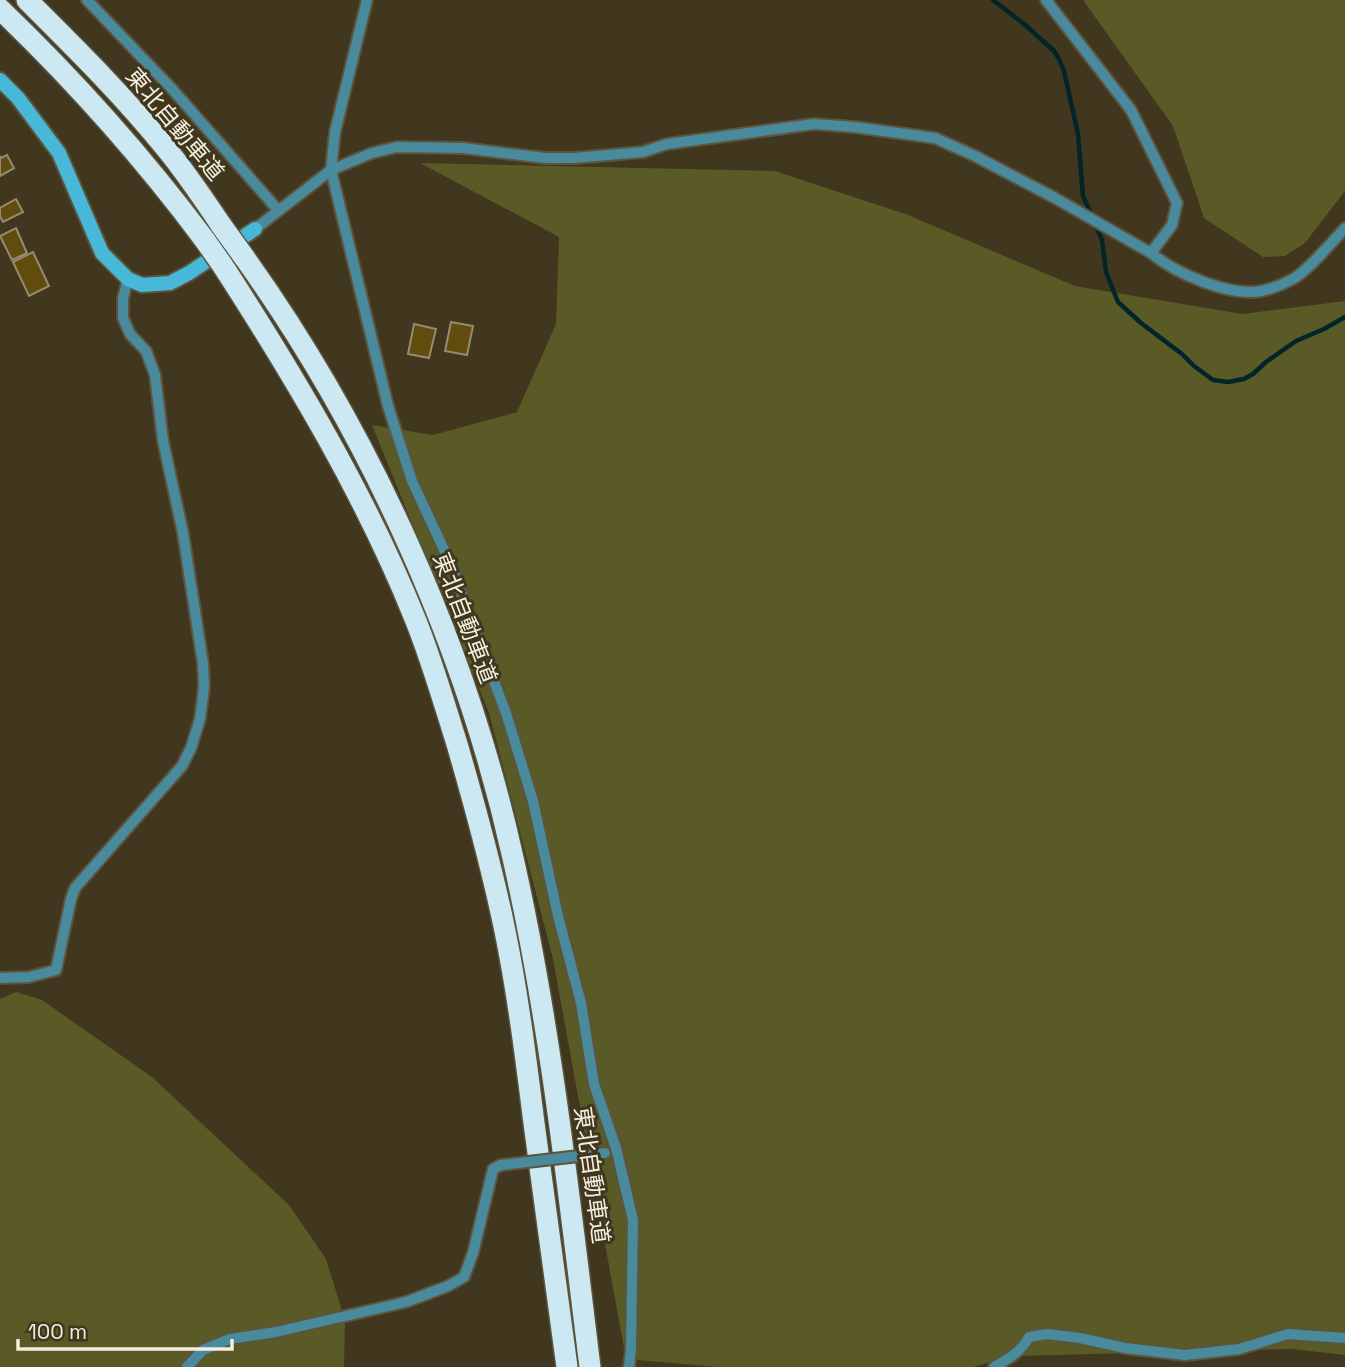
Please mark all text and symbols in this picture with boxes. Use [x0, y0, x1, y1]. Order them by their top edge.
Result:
street label: 東北自動車道 [119, 62, 231, 186]
street label: 東北自動車道 [426, 548, 504, 688]
street label: 東北自動車道 [568, 1105, 616, 1245]
scale bar [18, 1308, 231, 1352]
text: 100 m [28, 1318, 87, 1345]

